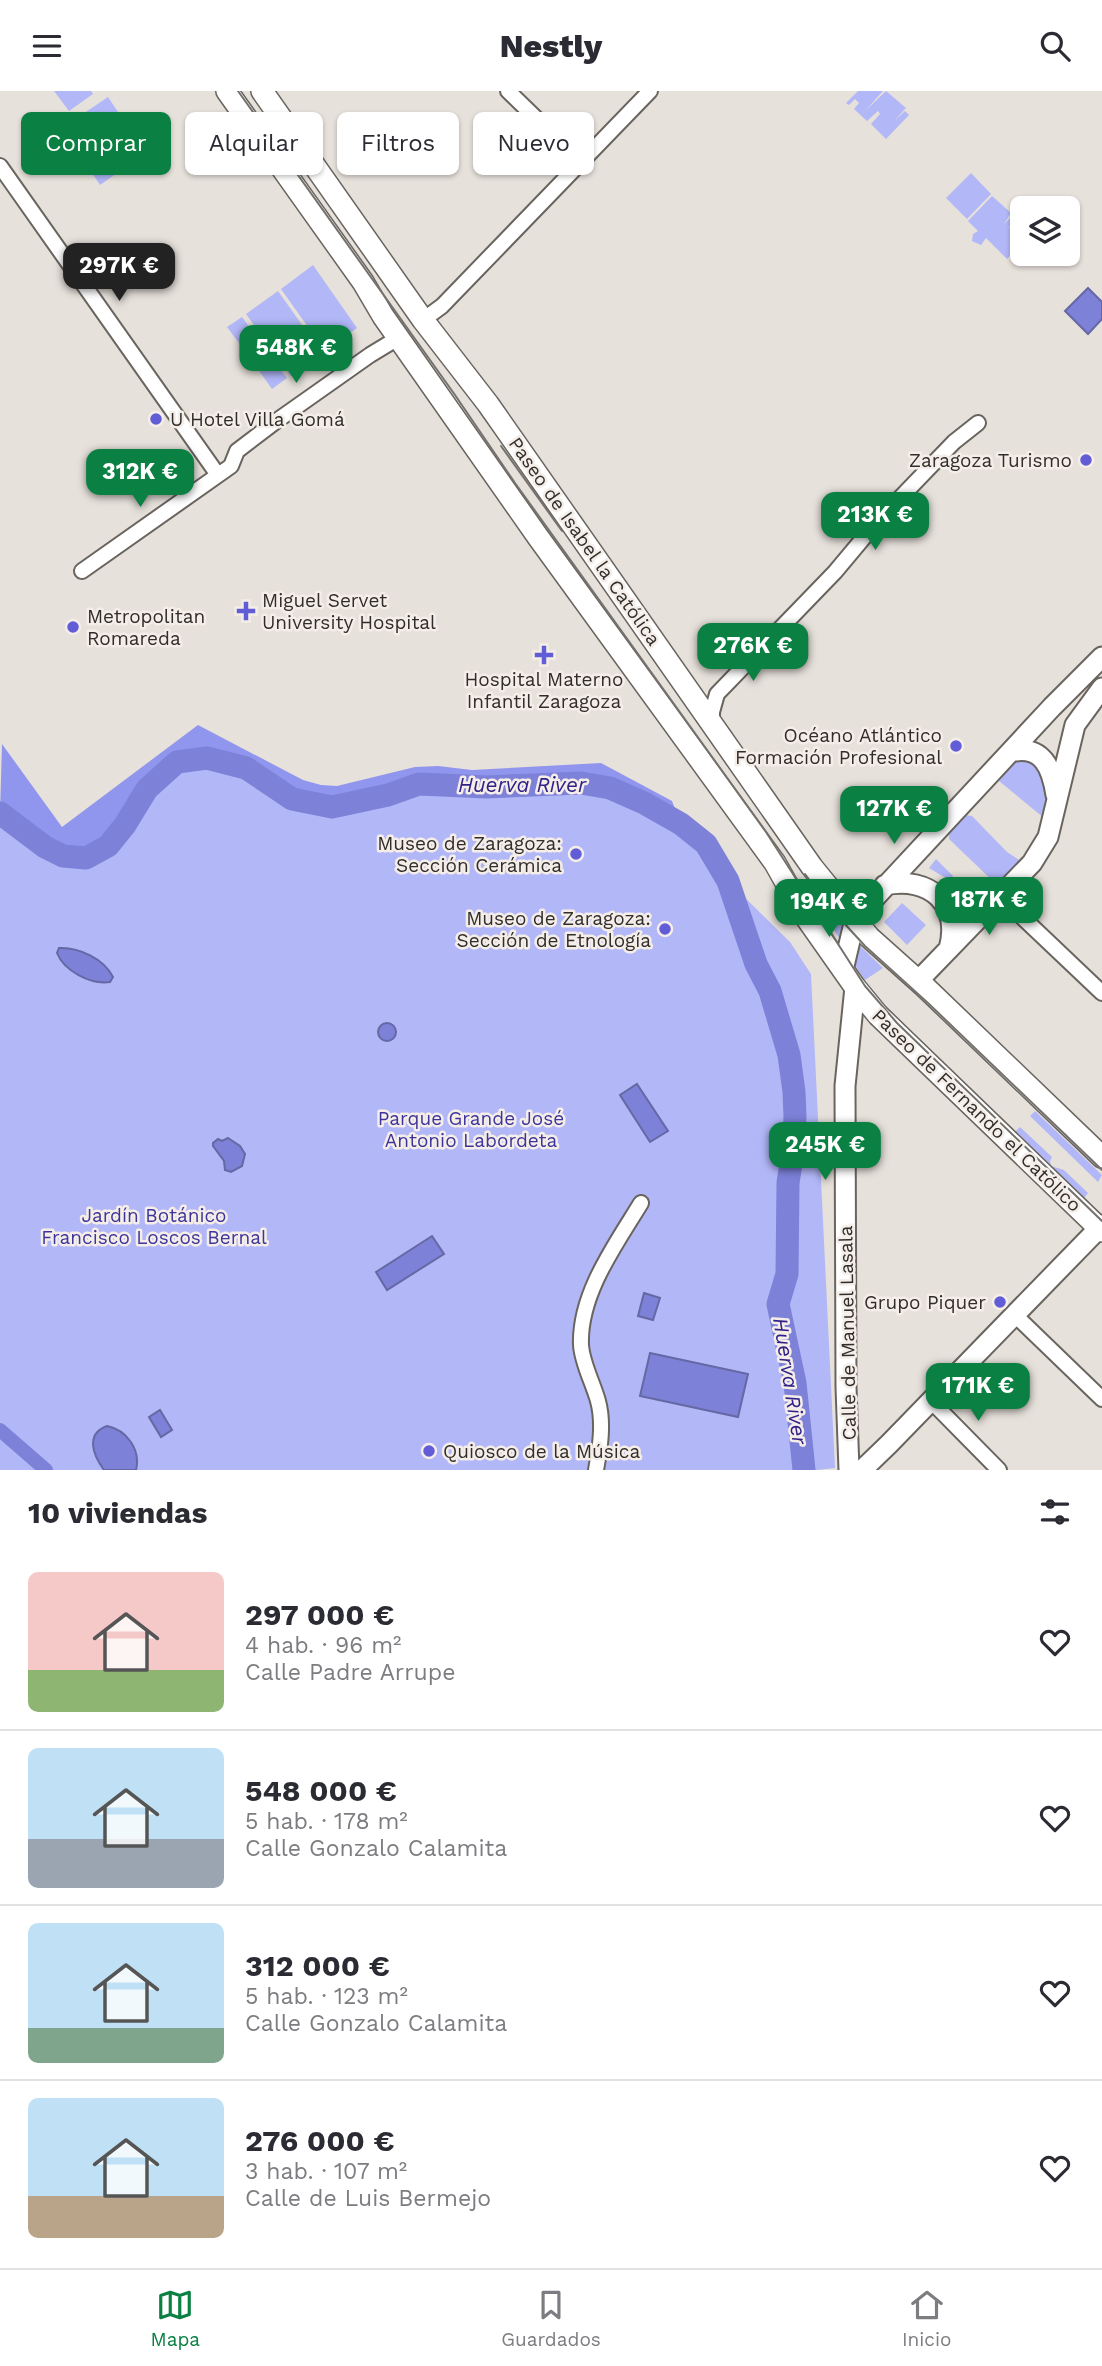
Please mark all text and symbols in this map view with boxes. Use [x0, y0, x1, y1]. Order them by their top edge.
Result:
icon: menu [28, 27, 66, 65]
text: Nestly [500, 27, 602, 65]
icon: search [1036, 27, 1074, 65]
chip: Comprar [21, 112, 171, 175]
chip: Alquilar [185, 112, 323, 175]
chip: Filtros [337, 112, 459, 175]
chip: Nuevo [473, 112, 594, 175]
map controls [1010, 196, 1080, 266]
button: layers [1010, 196, 1080, 266]
pin: 297K € [62, 243, 176, 303]
text: 297K € [79, 252, 159, 279]
pin: 548K € [239, 325, 353, 385]
text: 548K € [255, 334, 337, 361]
place label: U Hotel Villa Gomá [170, 408, 345, 431]
marker: U Hotel Villa Gomá [148, 411, 164, 427]
street label: Paseo de Isabel la Católica [504, 433, 666, 650]
pin: 312K € [83, 449, 197, 509]
place label: Zaragoza Turismo [909, 449, 1072, 472]
marker: Zaragoza Turismo [1078, 452, 1094, 468]
text: 312K € [102, 458, 178, 485]
pin: 213K € [818, 493, 932, 552]
text: 213K € [837, 501, 913, 528]
place label: Miguel Servet University Hospital [262, 589, 436, 634]
marker: Miguel Servet University Hospital [236, 601, 256, 621]
place label: Metropolitan Romareda [87, 605, 205, 650]
marker: Metropolitan Romareda [65, 619, 81, 635]
pin: 276K € [696, 623, 810, 683]
text: 276K € [713, 632, 793, 659]
marker: Hospital Materno Infantil Zaragoza [534, 645, 554, 665]
place label: Hospital Materno Infantil Zaragoza [465, 668, 623, 713]
place label: Océano Atlántico Formación Profesional [735, 724, 942, 769]
marker: Océano Atlántico Formación Profesional [948, 738, 964, 754]
water label: Huerva River [458, 772, 587, 797]
pin: 127K € [837, 787, 951, 846]
text: 127K € [856, 795, 932, 822]
place label: Museo de Zaragoza: Sección Cerámica [377, 832, 562, 877]
marker: Museo de Zaragoza: Sección Cerámica [568, 846, 584, 862]
pin: 187K € [932, 877, 1046, 937]
pin: 194K € [772, 879, 886, 939]
text: 187K € [951, 886, 1027, 913]
text: 194K € [790, 888, 868, 915]
place label: Museo de Zaragoza: Sección de Etnología [457, 907, 651, 952]
marker: Museo de Zaragoza: Sección de Etnología [657, 921, 673, 937]
street label: Paseo de Fernando el Católico [867, 1004, 1086, 1217]
park label: Parque Grande José Antonio Labordeta [378, 1107, 564, 1152]
pin: 245K € [768, 1123, 882, 1182]
text: 245K € [785, 1131, 865, 1158]
park label: Jardín Botánico Francisco Loscos Bernal [41, 1204, 267, 1249]
street label: Calle de Manuel Lasala [834, 1225, 861, 1440]
place label: Grupo Piquer [864, 1291, 986, 1314]
marker: Grupo Piquer [992, 1294, 1008, 1310]
water label: Huerva River [768, 1316, 813, 1447]
pin: 171K € [921, 1363, 1035, 1423]
text: 171K € [942, 1372, 1014, 1399]
place label: Quiosco de la Música [443, 1440, 640, 1463]
marker: Quiosco de la Música [421, 1443, 437, 1459]
icon: filters [1036, 1493, 1074, 1531]
text: 10 viviendas [28, 1495, 207, 1530]
text: 297 000 € [245, 1597, 394, 1632]
icon: home [84, 1600, 168, 1684]
icon: heart [1036, 1623, 1074, 1661]
text: 4 hab. · 96 m² [245, 1632, 401, 1659]
text: Calle Padre Arrupe [245, 1659, 456, 1686]
text: 548 000 € [245, 1773, 397, 1808]
icon: home [84, 1776, 168, 1860]
icon: heart [1036, 1799, 1074, 1837]
text: 5 hab. · 178 m² [245, 1808, 408, 1835]
text: Calle Gonzalo Calamita [245, 1835, 507, 1862]
text: 312 000 € [245, 1948, 390, 1983]
icon: home [84, 1951, 168, 2035]
icon: heart [1036, 1974, 1074, 2012]
text: 5 hab. · 123 m² [245, 1983, 408, 2010]
text: Calle Gonzalo Calamita [245, 2010, 507, 2037]
text: 276 000 € [245, 2123, 394, 2158]
icon: home [84, 2126, 168, 2210]
icon: heart [1036, 2149, 1074, 2187]
text: 3 hab. · 107 m² [245, 2158, 407, 2185]
text: Calle de Luis Bermejo [245, 2185, 491, 2212]
tab: Mapa [151, 2286, 200, 2351]
tab: Guardados [501, 2286, 601, 2351]
tab: Inicio [902, 2286, 951, 2351]

